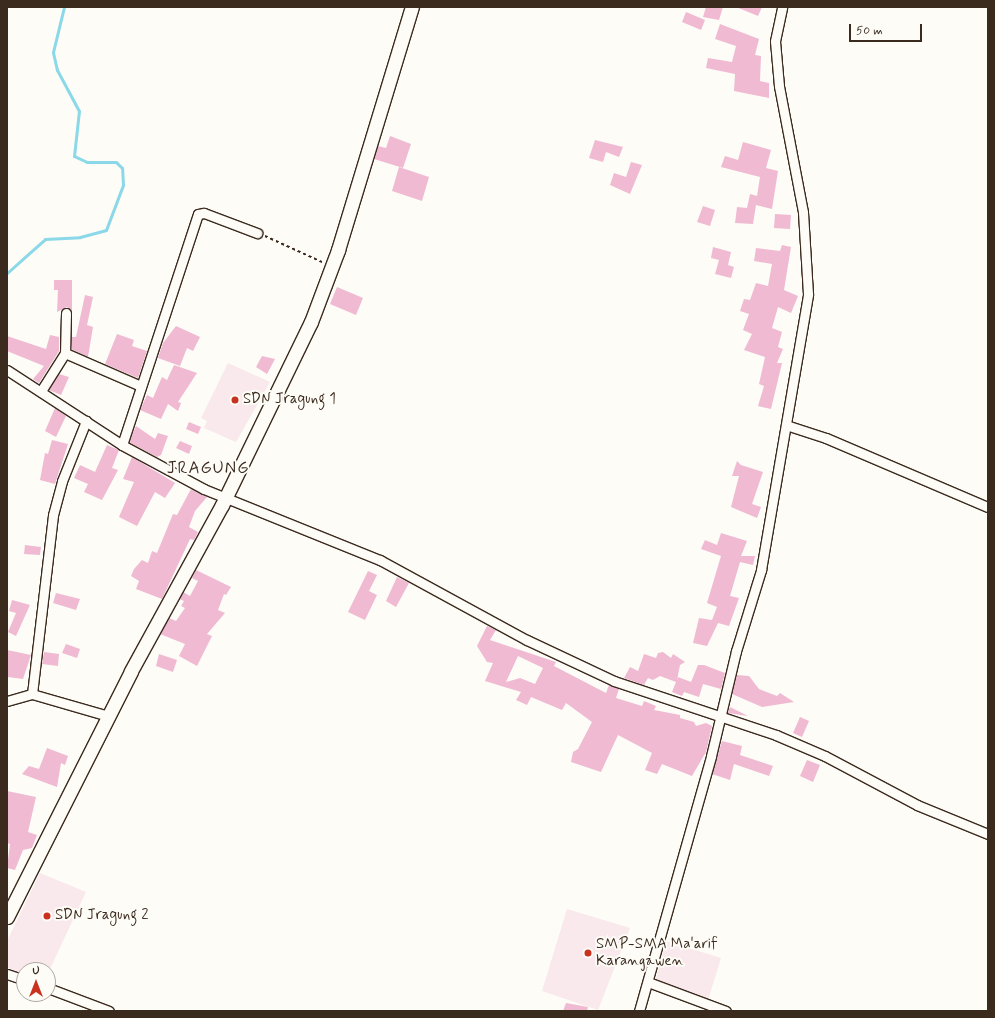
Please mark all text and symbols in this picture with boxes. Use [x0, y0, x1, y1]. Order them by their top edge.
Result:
scale bar [851, 16, 924, 42]
text: 50 m [856, 23, 883, 39]
place label: SDN Jragung 1 [243, 391, 336, 409]
marker: SDN Jragung 1 [230, 395, 240, 405]
district label: JRAGUNG [167, 459, 249, 479]
place label: SDN Jragung 2 [55, 907, 149, 925]
marker: SDN Jragung 2 [42, 911, 52, 921]
place label: SMP-SMA Ma'arif Karangawen [596, 935, 719, 970]
marker: SMP-SMA Ma'arif Karangawen [583, 948, 593, 958]
north arrow [16, 962, 56, 1002]
text: U [32, 964, 40, 978]

